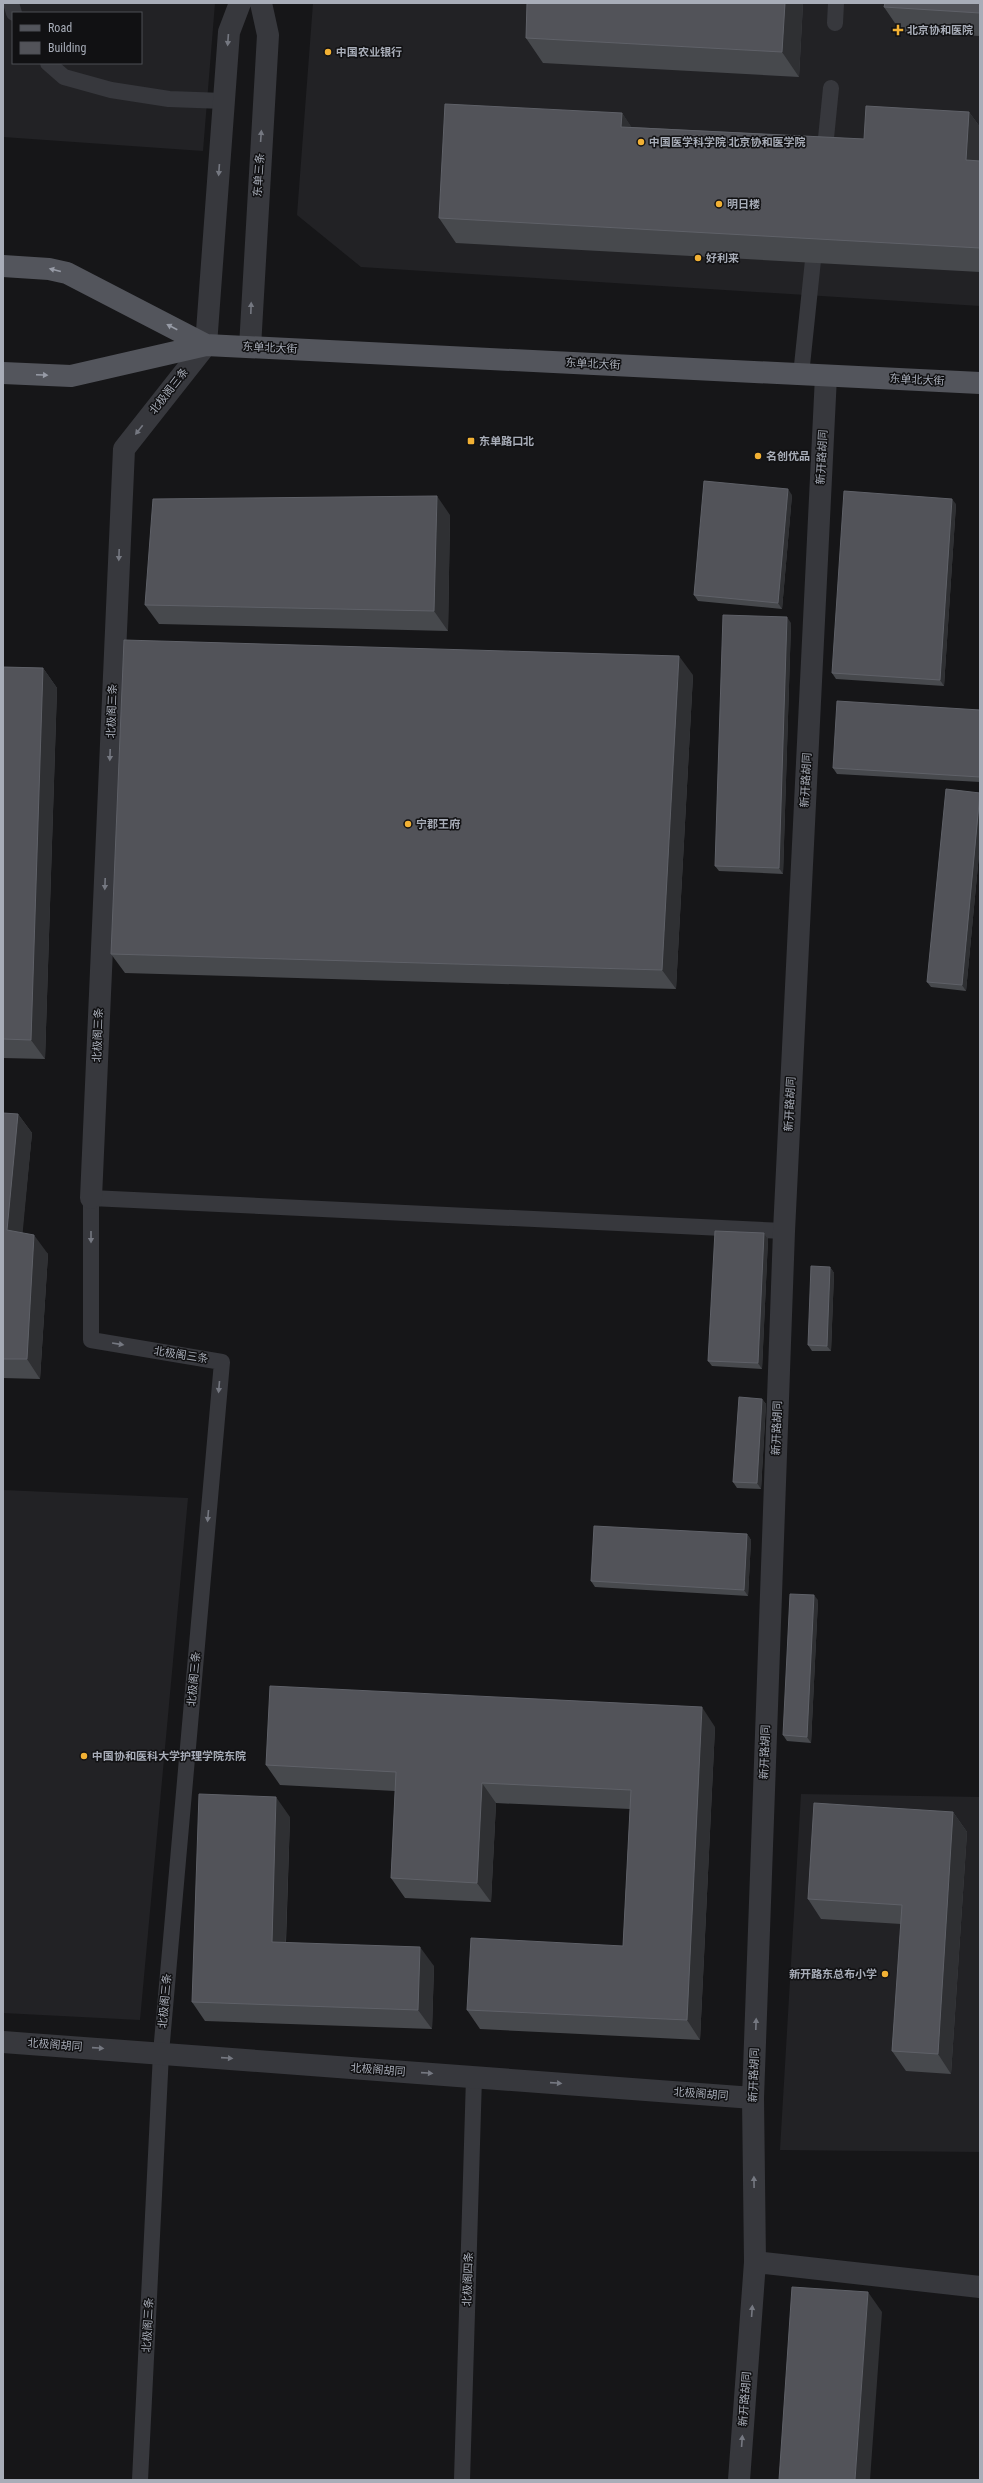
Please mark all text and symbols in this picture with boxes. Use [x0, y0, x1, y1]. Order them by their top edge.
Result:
legend [12, 12, 142, 64]
text: Road [48, 21, 72, 35]
marker: 北京协和医院 [892, 24, 904, 36]
place label: 北京协和医院 [907, 24, 973, 37]
one-way arrow [225, 34, 232, 46]
text: Building [48, 41, 86, 55]
place label: 中国农业银行 [336, 46, 402, 59]
marker: 中国农业银行 [323, 47, 333, 57]
one-way arrow [258, 130, 265, 142]
place label: 中国医学科学院 北京协和医学院 [649, 136, 806, 149]
marker: 中国医学科学院 北京协和医学院 [636, 137, 646, 147]
street label: 东单三条 [251, 153, 267, 197]
one-way arrow [216, 164, 223, 176]
place label: 明日楼 [727, 198, 760, 211]
marker: 明日楼 [714, 199, 724, 209]
place label: 好利来 [706, 252, 739, 265]
marker: 好利来 [693, 253, 703, 263]
one-way arrow [49, 267, 61, 273]
one-way arrow [247, 302, 254, 314]
one-way arrow [166, 324, 177, 330]
street label: 东单北大街 [242, 340, 298, 356]
street label: 东单北大街 [565, 356, 621, 372]
street label: 北极阁三条 [147, 365, 191, 417]
one-way arrow [36, 371, 48, 378]
street label: 东单北大街 [889, 372, 945, 388]
one-way arrow [134, 424, 143, 435]
street label: 新开路胡同 [814, 429, 830, 485]
place label: 东单路口北 [479, 435, 534, 448]
marker: 东单路口北 [466, 436, 476, 446]
place label: 名创优品 [766, 450, 810, 463]
marker: 名创优品 [753, 451, 763, 461]
one-way arrow [116, 549, 122, 562]
street label: 北极阁三条 [105, 683, 119, 739]
one-way arrow [107, 749, 114, 761]
street label: 新开路胡同 [798, 752, 814, 808]
place label: 宁郡王府 [416, 818, 460, 831]
marker: 宁郡王府 [403, 819, 413, 829]
one-way arrow [102, 878, 108, 891]
street label: 北极阁三条 [91, 1007, 105, 1063]
street label: 新开路胡同 [782, 1076, 798, 1132]
one-way arrow [88, 1231, 94, 1244]
one-way arrow [112, 1341, 125, 1347]
street label: 北极阁三条 [153, 1344, 209, 1366]
one-way arrow [216, 1381, 223, 1393]
street label: 新开路胡同 [770, 1400, 784, 1456]
one-way arrow [205, 1510, 211, 1522]
street label: 北极阁三条 [185, 1651, 203, 1707]
street label: 新开路胡同 [758, 1724, 772, 1780]
place label: 中国协和医科大学护理学院东院 [92, 1750, 246, 1763]
marker: 中国协和医科大学护理学院东院 [79, 1751, 89, 1761]
place label: 新开路东总布小学 [789, 1968, 877, 1981]
marker: 新开路东总布小学 [880, 1969, 890, 1979]
street label: 北极阁三条 [156, 1973, 174, 2029]
one-way arrow [752, 2018, 759, 2030]
street label: 北极阁胡同 [27, 2037, 83, 2053]
one-way arrow [92, 2045, 104, 2052]
street label: 新开路胡同 [747, 2047, 761, 2103]
one-way arrow [221, 2054, 233, 2061]
street label: 北极阁胡同 [350, 2062, 406, 2078]
one-way arrow [421, 2070, 433, 2077]
one-way arrow [550, 2080, 562, 2087]
street label: 北极阁胡同 [673, 2086, 729, 2102]
one-way arrow [751, 2175, 757, 2188]
street label: 北极阁四条 [461, 2251, 475, 2307]
street label: 北极阁三条 [140, 2297, 156, 2353]
one-way arrow [748, 2305, 755, 2317]
street label: 新开路胡同 [737, 2371, 753, 2427]
one-way arrow [739, 2435, 746, 2447]

